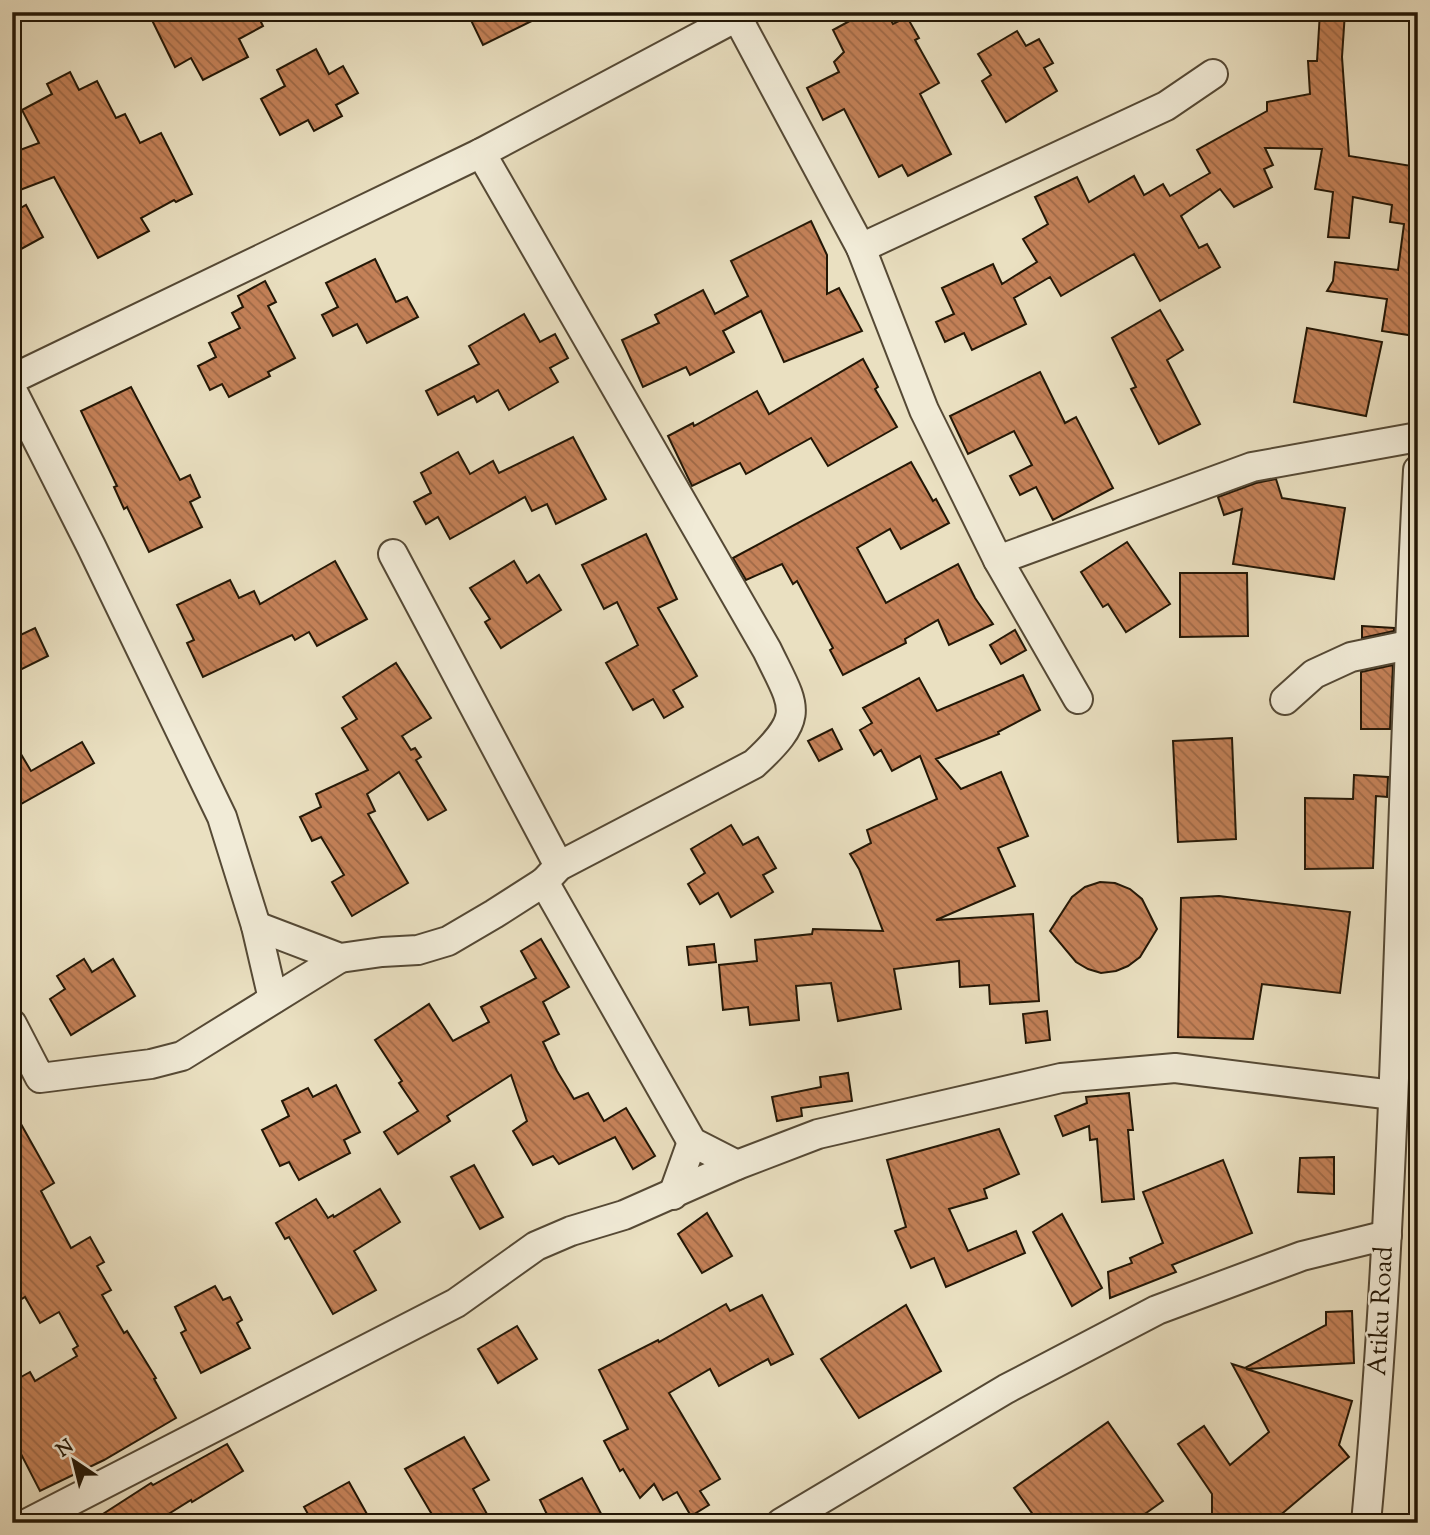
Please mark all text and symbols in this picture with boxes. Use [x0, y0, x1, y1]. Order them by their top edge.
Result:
street label: Atiku Road [1360, 1245, 1404, 1377]
north arrow [38, 1426, 108, 1496]
text: N [52, 1434, 80, 1465]

